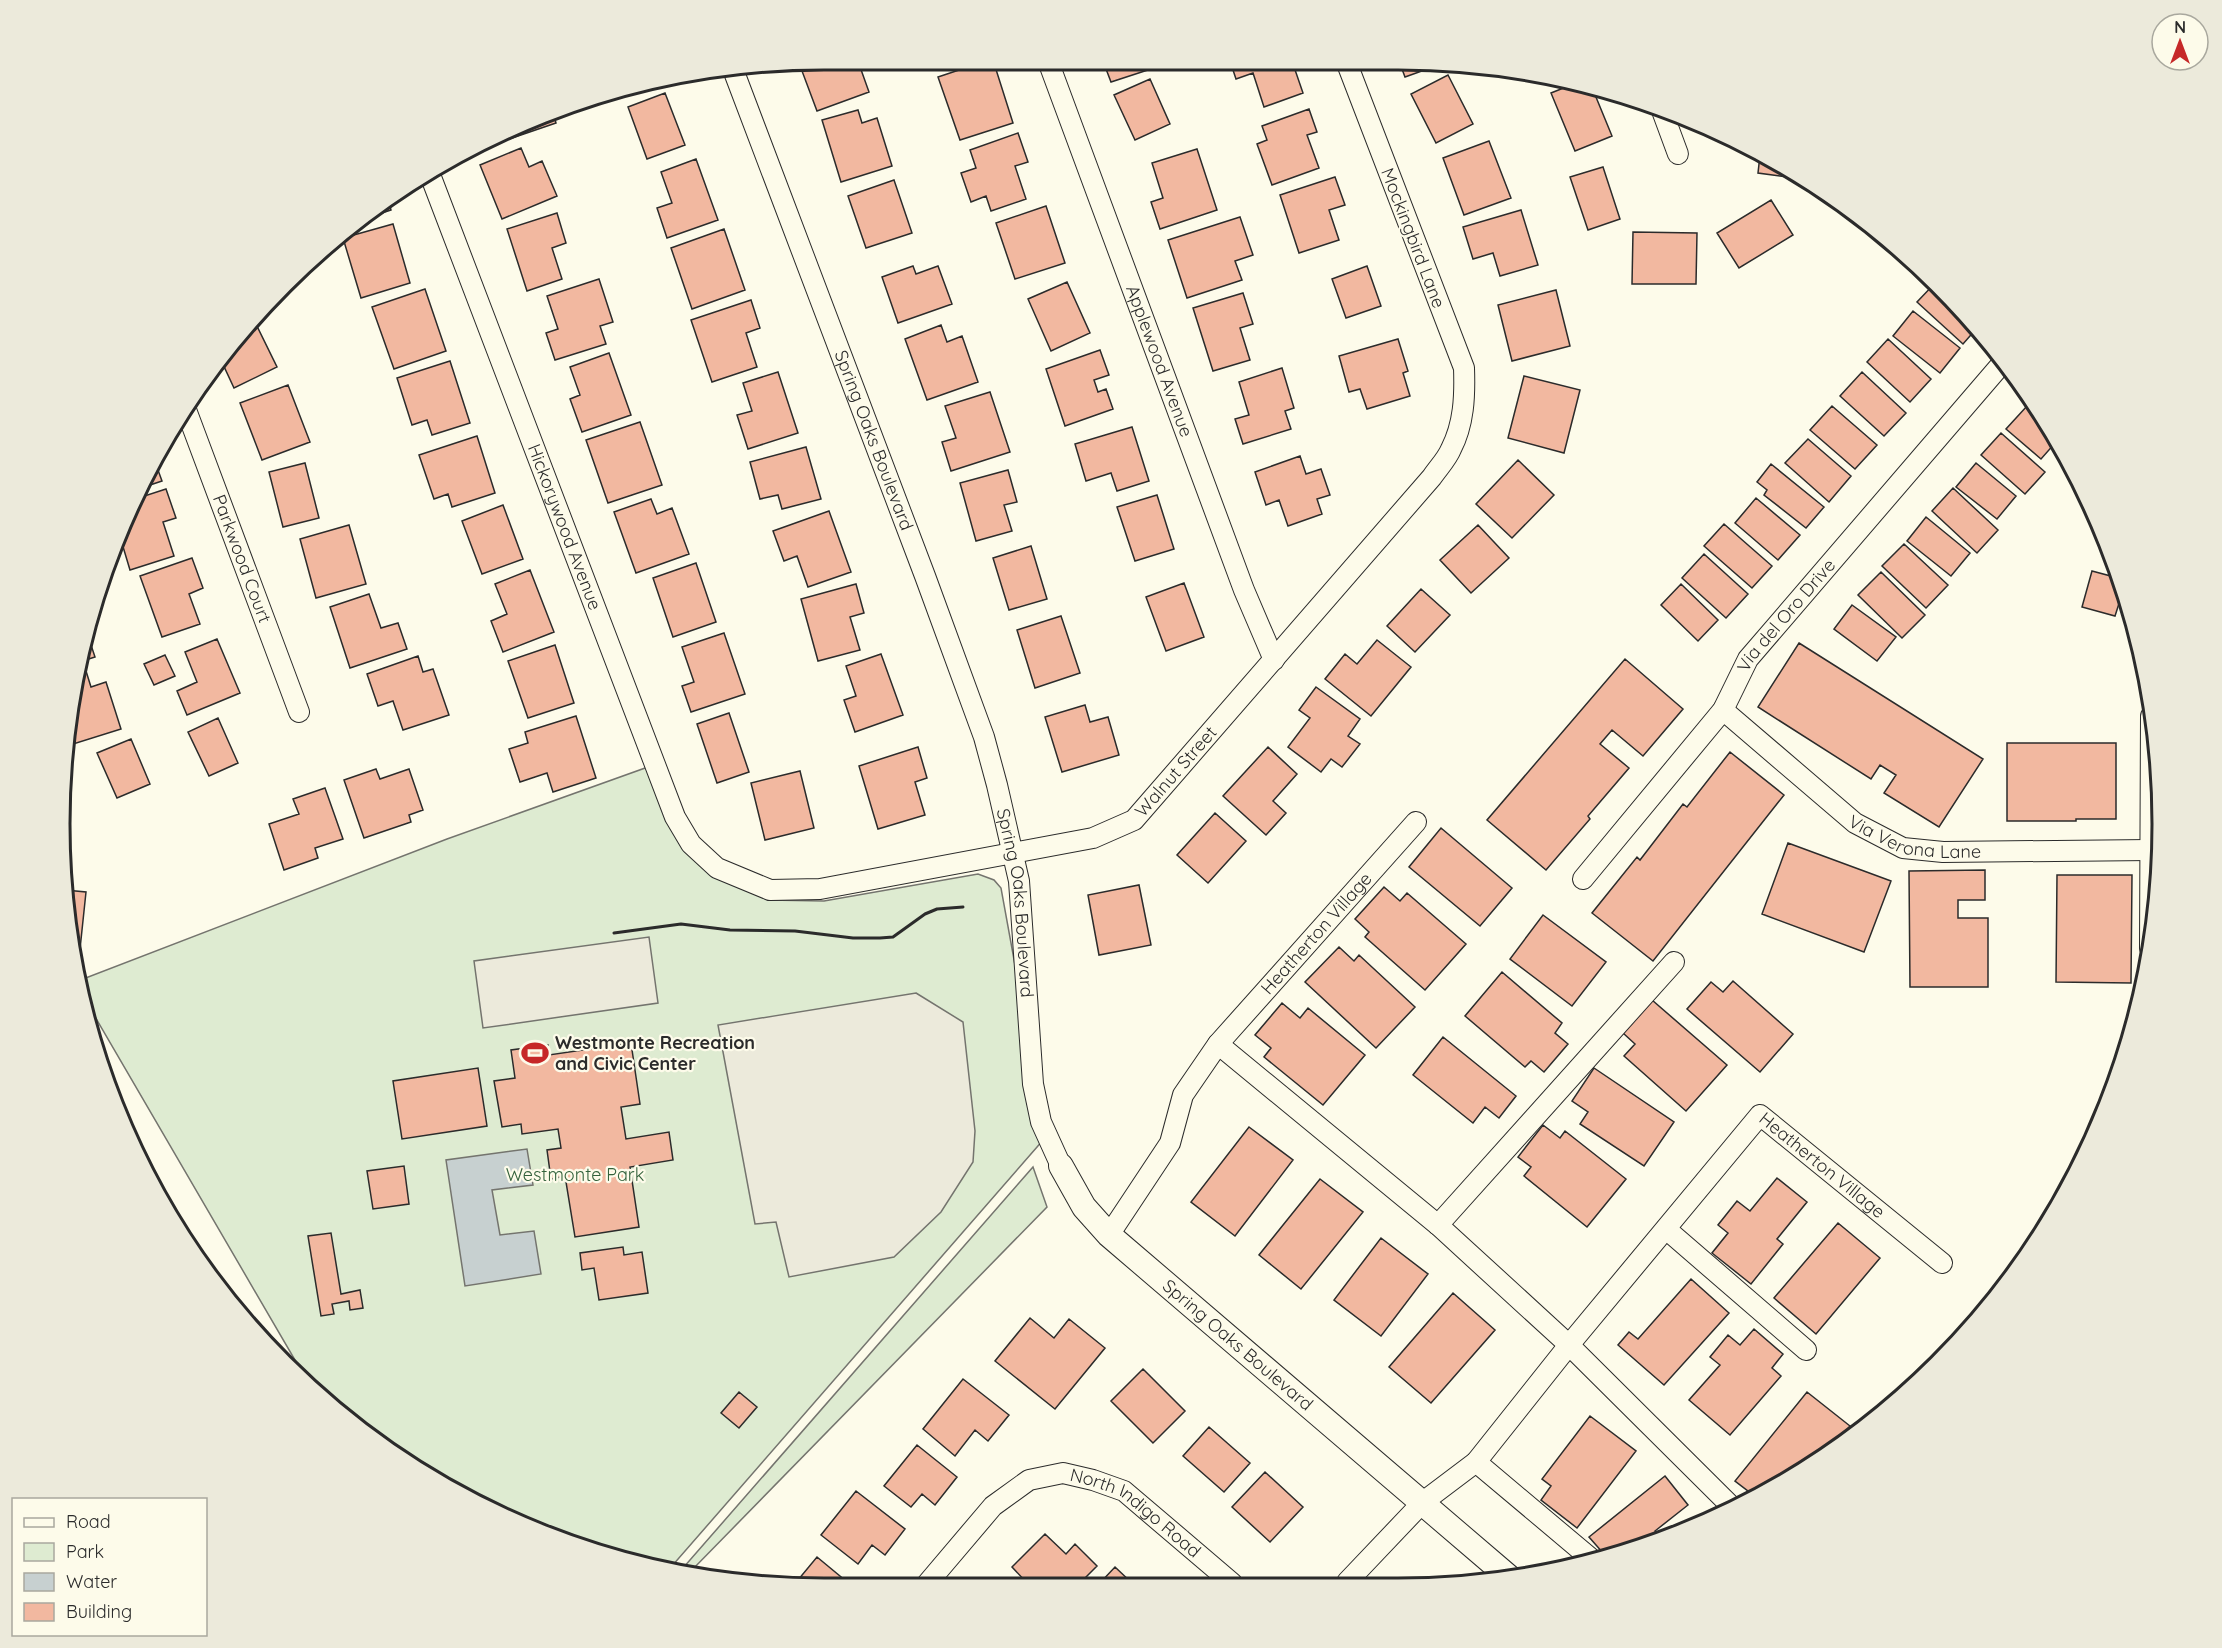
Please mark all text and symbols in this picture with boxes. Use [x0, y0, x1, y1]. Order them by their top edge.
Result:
north arrow [2150, 12, 2210, 72]
text: N [2174, 17, 2186, 37]
street label: Mockingbird Lane [1376, 164, 1451, 311]
street label: Applewood Avenue [1121, 282, 1198, 440]
street label: Spring Oaks Boulevard [830, 347, 919, 534]
street label: Hickorywood Avenue [523, 440, 607, 613]
street label: Parkwood Court [208, 491, 277, 626]
street label: Via del Oro Drive [1732, 554, 1840, 675]
street label: Walnut Street [1130, 721, 1221, 822]
street label: Spring Oaks Boulevard [992, 806, 1039, 998]
street label: Via Verona Lane [1845, 810, 1981, 863]
street label: Heatherton Village [1256, 867, 1377, 999]
place label: Westmonte Recreation and Civic Center [555, 1031, 755, 1075]
sports icon: Westmonte Recreation and Civic Center [520, 1038, 550, 1068]
street label: Heatherton Village [1755, 1107, 1890, 1223]
park label: Westmonte Park [506, 1163, 644, 1186]
street label: Spring Oaks Boulevard [1158, 1274, 1318, 1416]
street label: North Indigo Road [1068, 1463, 1206, 1562]
legend [12, 1498, 207, 1636]
text: Road [66, 1510, 111, 1533]
text: Park [66, 1540, 104, 1563]
text: Water [66, 1570, 117, 1593]
text: Building [66, 1600, 132, 1623]

